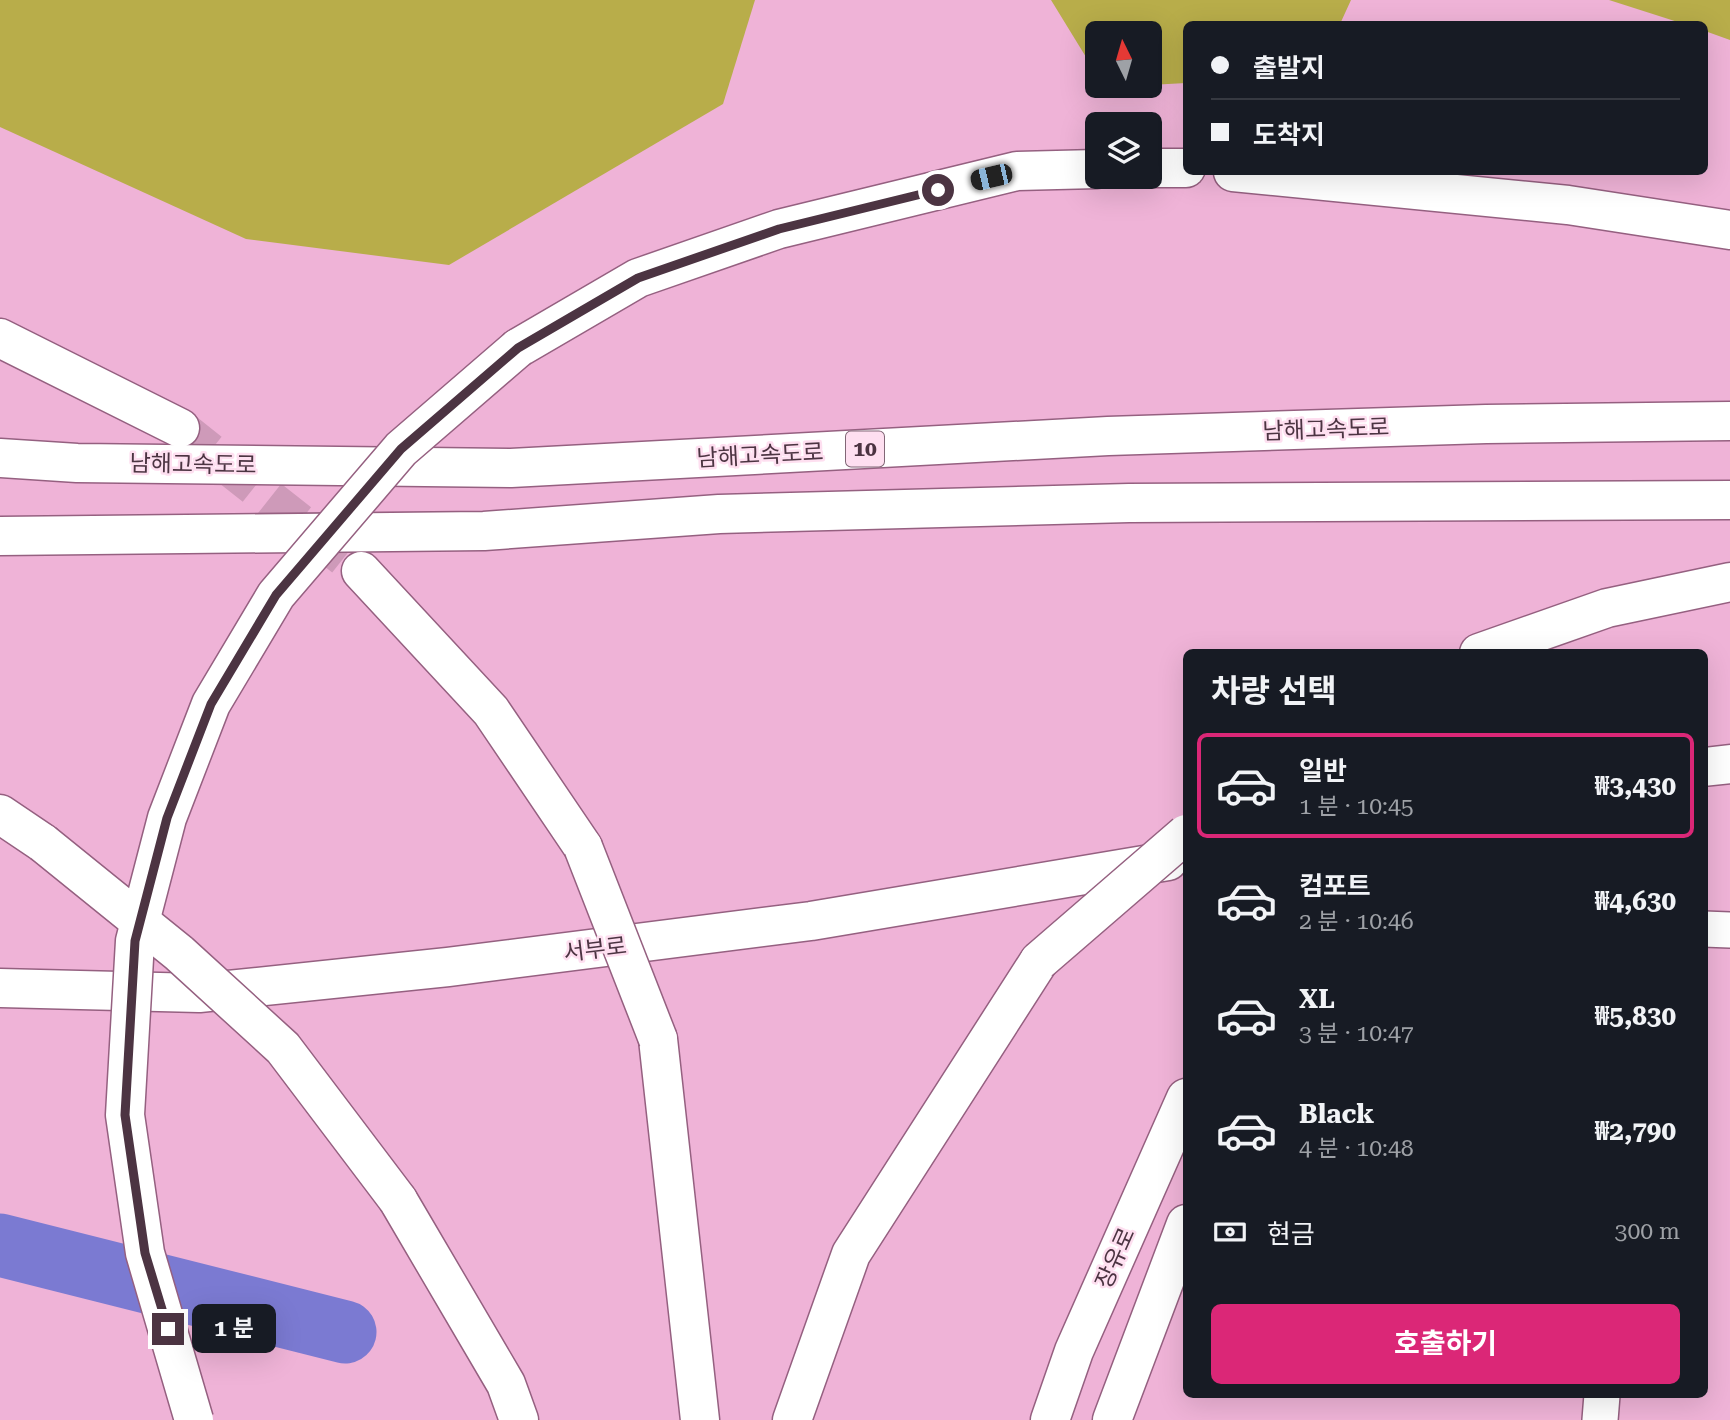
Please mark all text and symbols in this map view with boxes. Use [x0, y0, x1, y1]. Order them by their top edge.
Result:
north arrow [1085, 21, 1162, 98]
map controls [1085, 21, 1162, 189]
text: 출발지 [1253, 53, 1325, 83]
button: layers [1085, 112, 1162, 189]
text: 도착지 [1253, 120, 1325, 150]
car [969, 162, 1014, 192]
route start [922, 174, 954, 206]
street label: 남해고속도로 [1262, 414, 1390, 445]
road number: 10 [846, 432, 884, 466]
street label: 남해고속도로 [696, 439, 824, 472]
street label: 남해고속도로 [129, 450, 257, 479]
text: 차량 선택 [1211, 672, 1337, 710]
icon: car [1215, 754, 1278, 817]
text: 일반 [1299, 756, 1347, 786]
text: ₩3,430 [1595, 771, 1676, 801]
text: 1 분 · 10:45 [1299, 793, 1414, 820]
icon: car [1215, 869, 1278, 932]
text: 컴포트 [1299, 871, 1371, 901]
text: ₩4,630 [1595, 886, 1676, 916]
text: 2 분 · 10:46 [1299, 908, 1414, 935]
street label: 서부로 [562, 932, 628, 967]
icon: car [1215, 984, 1278, 1047]
text: XL [1299, 984, 1335, 1014]
text: ₩5,830 [1595, 1001, 1676, 1031]
text: 3 분 · 10:47 [1299, 1020, 1414, 1047]
icon: car [1215, 1099, 1278, 1162]
text: Black [1299, 1099, 1374, 1129]
text: ₩2,790 [1595, 1116, 1676, 1146]
text: 4 분 · 10:48 [1299, 1135, 1414, 1162]
icon: cash [1211, 1213, 1249, 1251]
text: 300 m [1615, 1218, 1680, 1245]
text: 현금 [1267, 1219, 1315, 1249]
street label: 장유로 [1090, 1224, 1141, 1293]
callout: 1 분 [192, 1304, 276, 1354]
button: 호출하기 [1211, 1304, 1680, 1384]
route end [152, 1313, 184, 1345]
text: 1 분 [214, 1315, 254, 1342]

